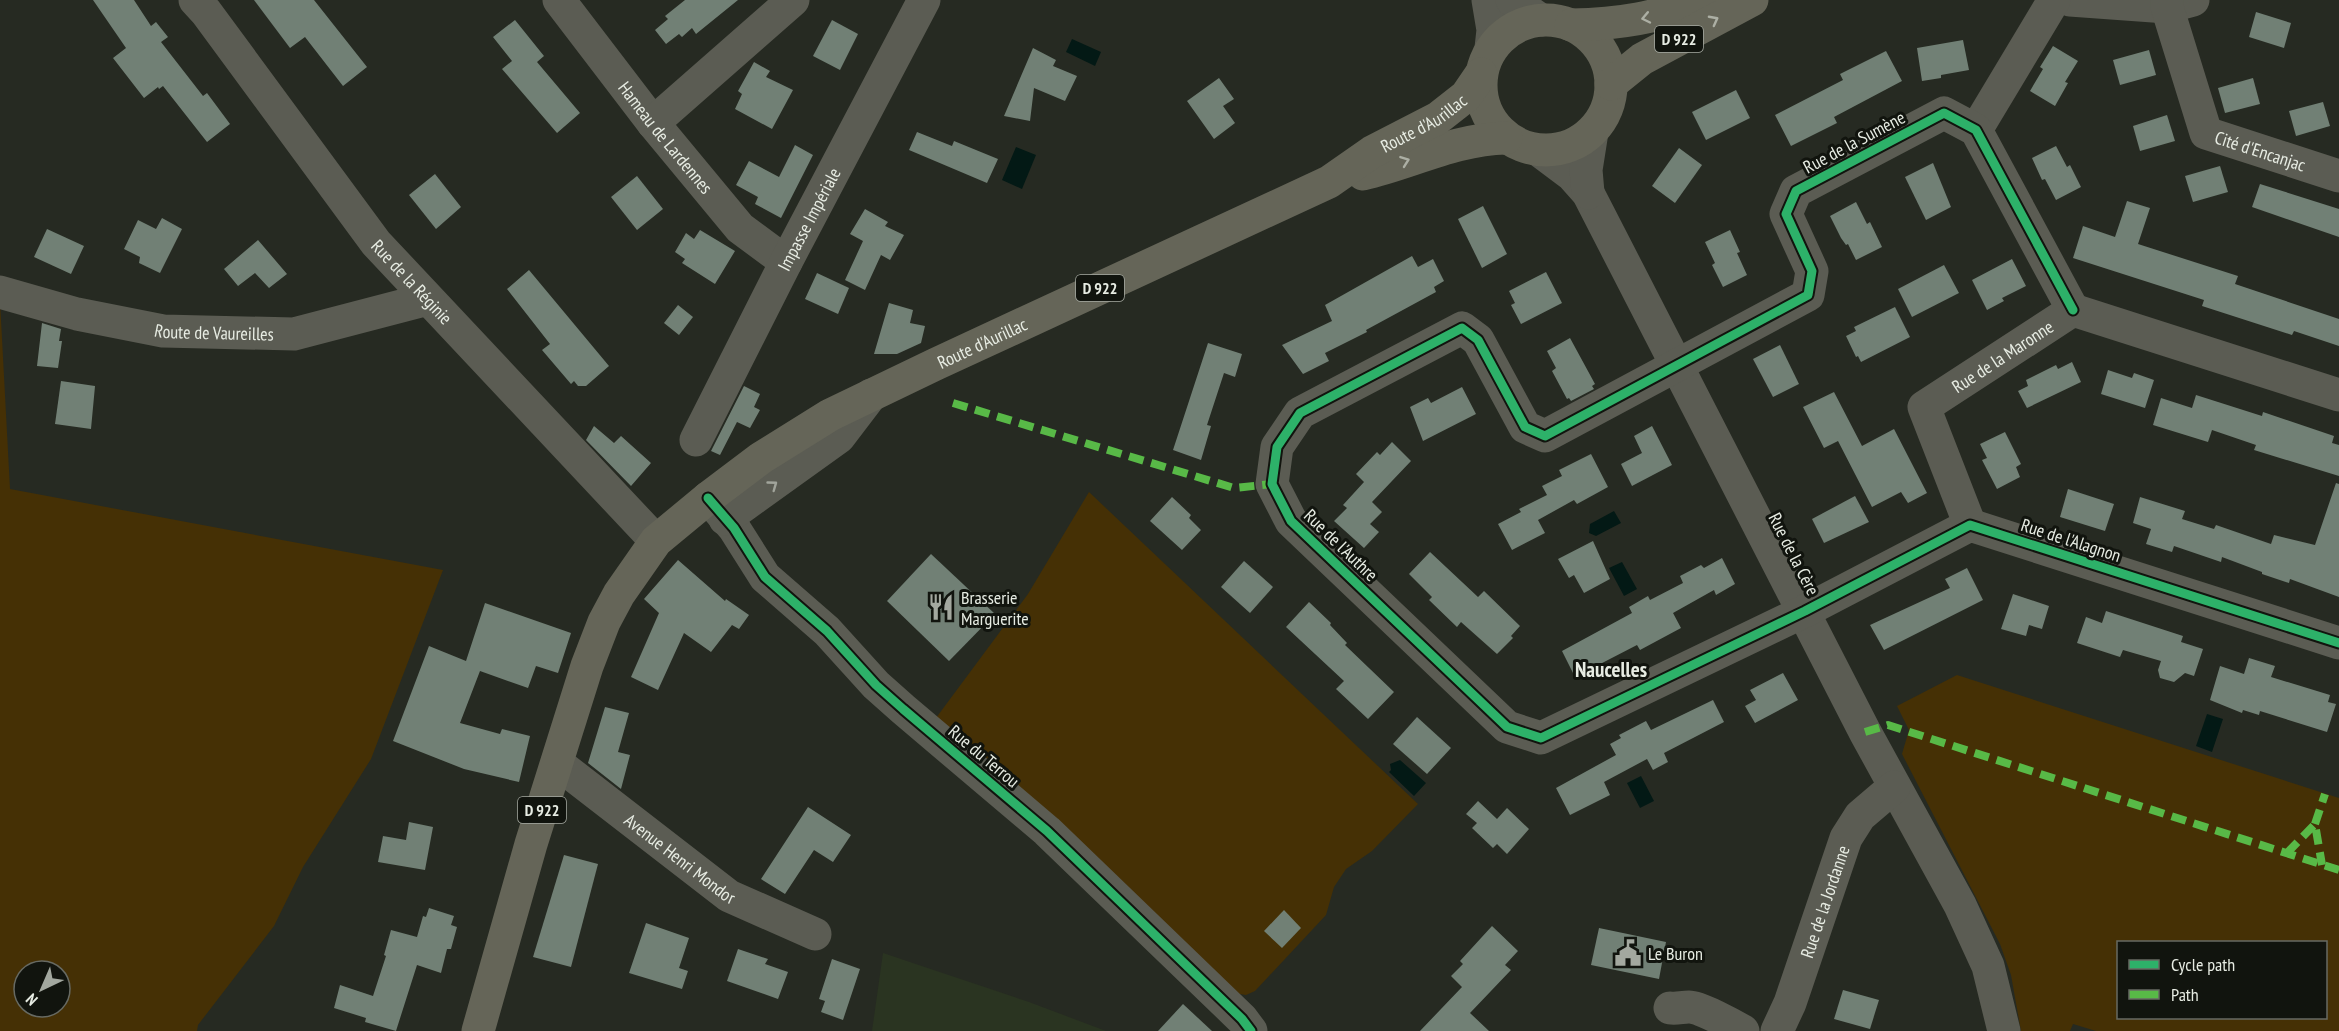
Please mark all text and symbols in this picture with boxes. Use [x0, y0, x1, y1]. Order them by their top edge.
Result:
one-way arrow [1641, 11, 1651, 24]
one-way arrow [1707, 16, 1718, 27]
road number: D 922 [1655, 26, 1703, 52]
street label: Hameau de Lardennes [614, 76, 718, 198]
street label: Route d'Aurillac [1377, 88, 1471, 157]
street label: Rue de la Sumène [1799, 106, 1909, 178]
street label: Cité d'Encanjac [2212, 125, 2309, 176]
one-way arrow [1400, 155, 1410, 168]
street label: Impasse Impériale [772, 164, 845, 274]
street label: Rue de la Réginie [367, 234, 458, 329]
road number: D 922 [1076, 275, 1124, 301]
street label: Route d'Aurillac [934, 312, 1031, 373]
street label: Rue de la Maronne [1947, 315, 2057, 398]
street label: Route de Vaureilles [153, 318, 274, 345]
one-way arrow [766, 481, 777, 492]
street label: Rue de l'Authre [1299, 504, 1383, 586]
street label: Rue de la Cère [1763, 509, 1825, 599]
street label: Rue de l'Alagnon [2018, 513, 2124, 567]
place label: Brasserie Marguerite [961, 586, 1029, 630]
restaurant icon: Brasserie Marguerite [926, 592, 956, 622]
district label: Naucelles [1575, 656, 1647, 683]
street label: Rue du Terrou [944, 720, 1024, 792]
road number: D 922 [518, 797, 566, 823]
street label: Avenue Henri Mondor [620, 808, 739, 909]
street label: Rue de la Jordanne [1795, 842, 1854, 961]
public building icon: Le Buron [1613, 938, 1643, 968]
legend [2117, 941, 2327, 1019]
place label: Le Buron [1648, 942, 1703, 965]
text: Cycle path [2171, 953, 2235, 976]
north arrow [12, 959, 72, 1019]
text: Path [2171, 983, 2199, 1006]
text: N [22, 990, 42, 1010]

